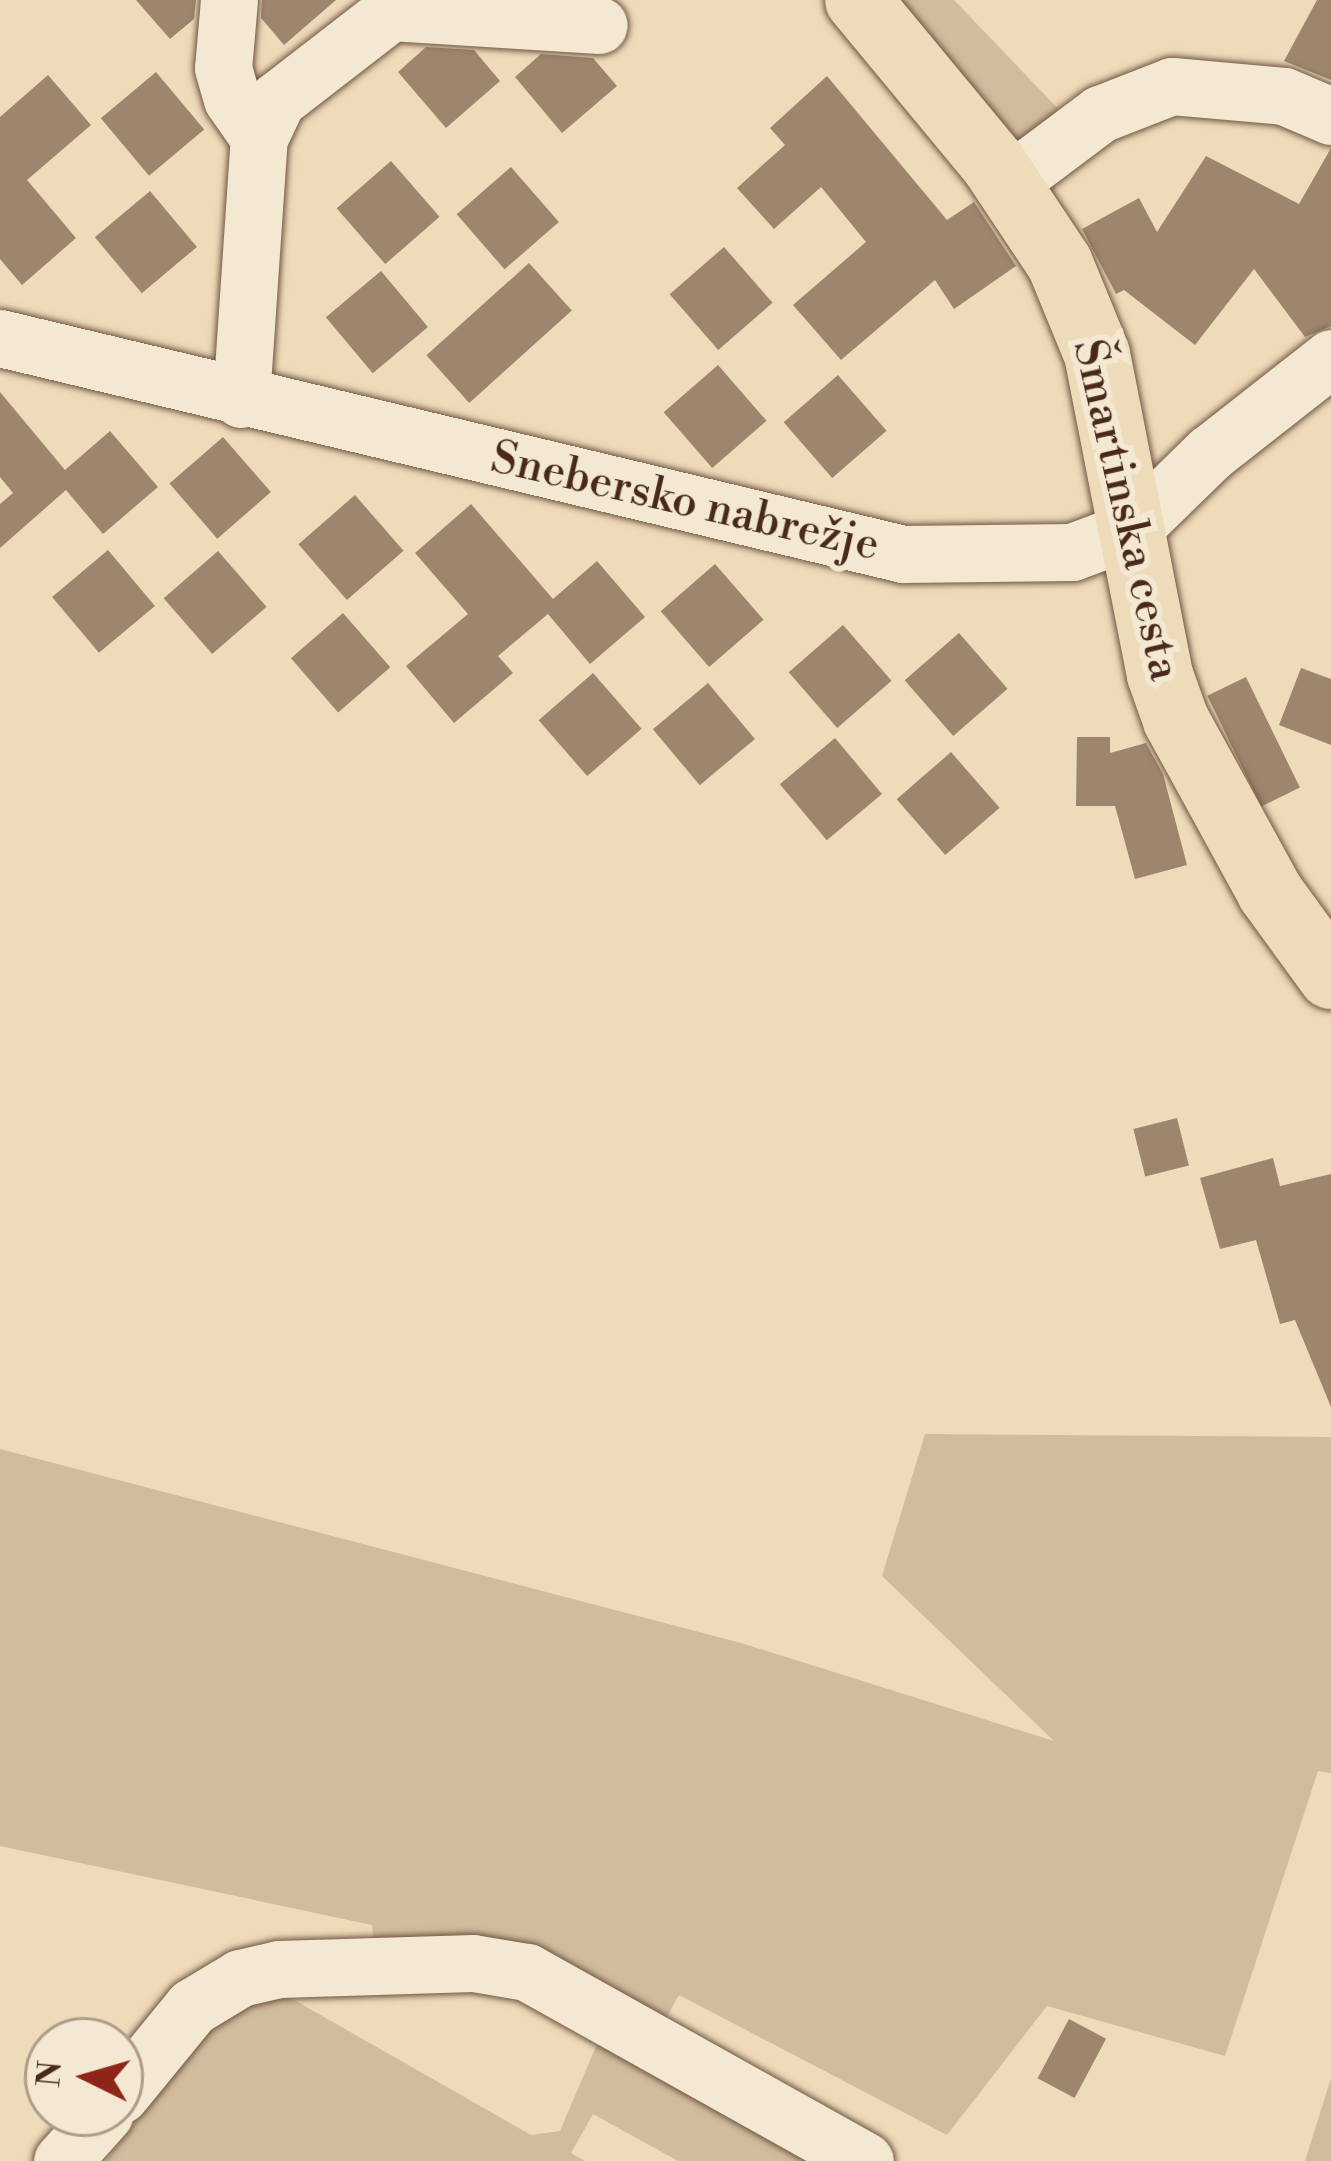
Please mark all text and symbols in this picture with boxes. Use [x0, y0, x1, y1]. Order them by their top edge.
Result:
street label: Šmartinska cesta [1061, 334, 1191, 686]
street label: Snebersko nabrežje [486, 431, 884, 573]
north arrow [24, 2017, 144, 2137]
text: N [29, 2059, 72, 2089]

